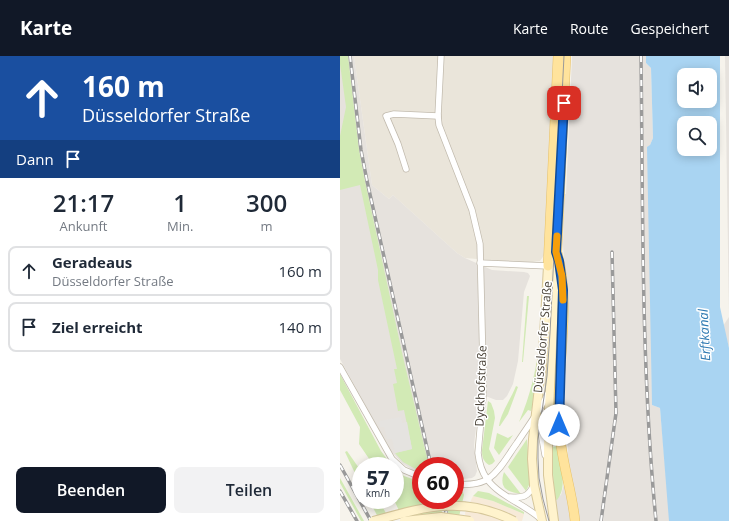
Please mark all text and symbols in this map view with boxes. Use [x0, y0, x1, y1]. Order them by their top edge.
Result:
text: Karte [20, 15, 72, 41]
text: Karte [513, 19, 548, 38]
text: Route [570, 19, 608, 38]
text: Gespeichert [630, 19, 709, 38]
text: 160 m [82, 67, 165, 105]
map controls [677, 68, 717, 156]
button: sound [677, 68, 717, 108]
icon: ahead [16, 72, 68, 124]
pin [547, 86, 581, 120]
icon: arrive [553, 92, 575, 114]
text: Düsseldorfer Straße [82, 103, 250, 127]
button: search [677, 116, 717, 156]
icon: arrive [62, 148, 84, 170]
text: Dann [16, 149, 54, 169]
text: 21:17 [53, 186, 114, 219]
text: 1 [173, 186, 187, 219]
text: 300 [246, 186, 287, 219]
text: Ankunft [59, 217, 107, 235]
text: Min. [167, 217, 193, 235]
text: m [261, 217, 273, 235]
text: Geradeaus [52, 252, 132, 272]
icon: ahead [18, 260, 40, 282]
text: 160 m [278, 261, 322, 281]
text: Düsseldorfer Straße [52, 272, 174, 290]
street label: Düsseldorfer Straße [529, 280, 556, 394]
water label: Erftkanal [694, 308, 714, 361]
icon: arrive [18, 316, 40, 338]
text: Ziel erreicht [52, 317, 143, 337]
text: 140 m [278, 317, 322, 337]
street label: Dyckhofstraße [471, 345, 490, 427]
position arrow [538, 404, 580, 446]
speed limit sign: 60 [412, 457, 464, 509]
text: 57 [367, 464, 389, 491]
button: Beenden [16, 467, 166, 513]
button: Teilen [174, 467, 324, 513]
text: km/h [366, 486, 390, 500]

